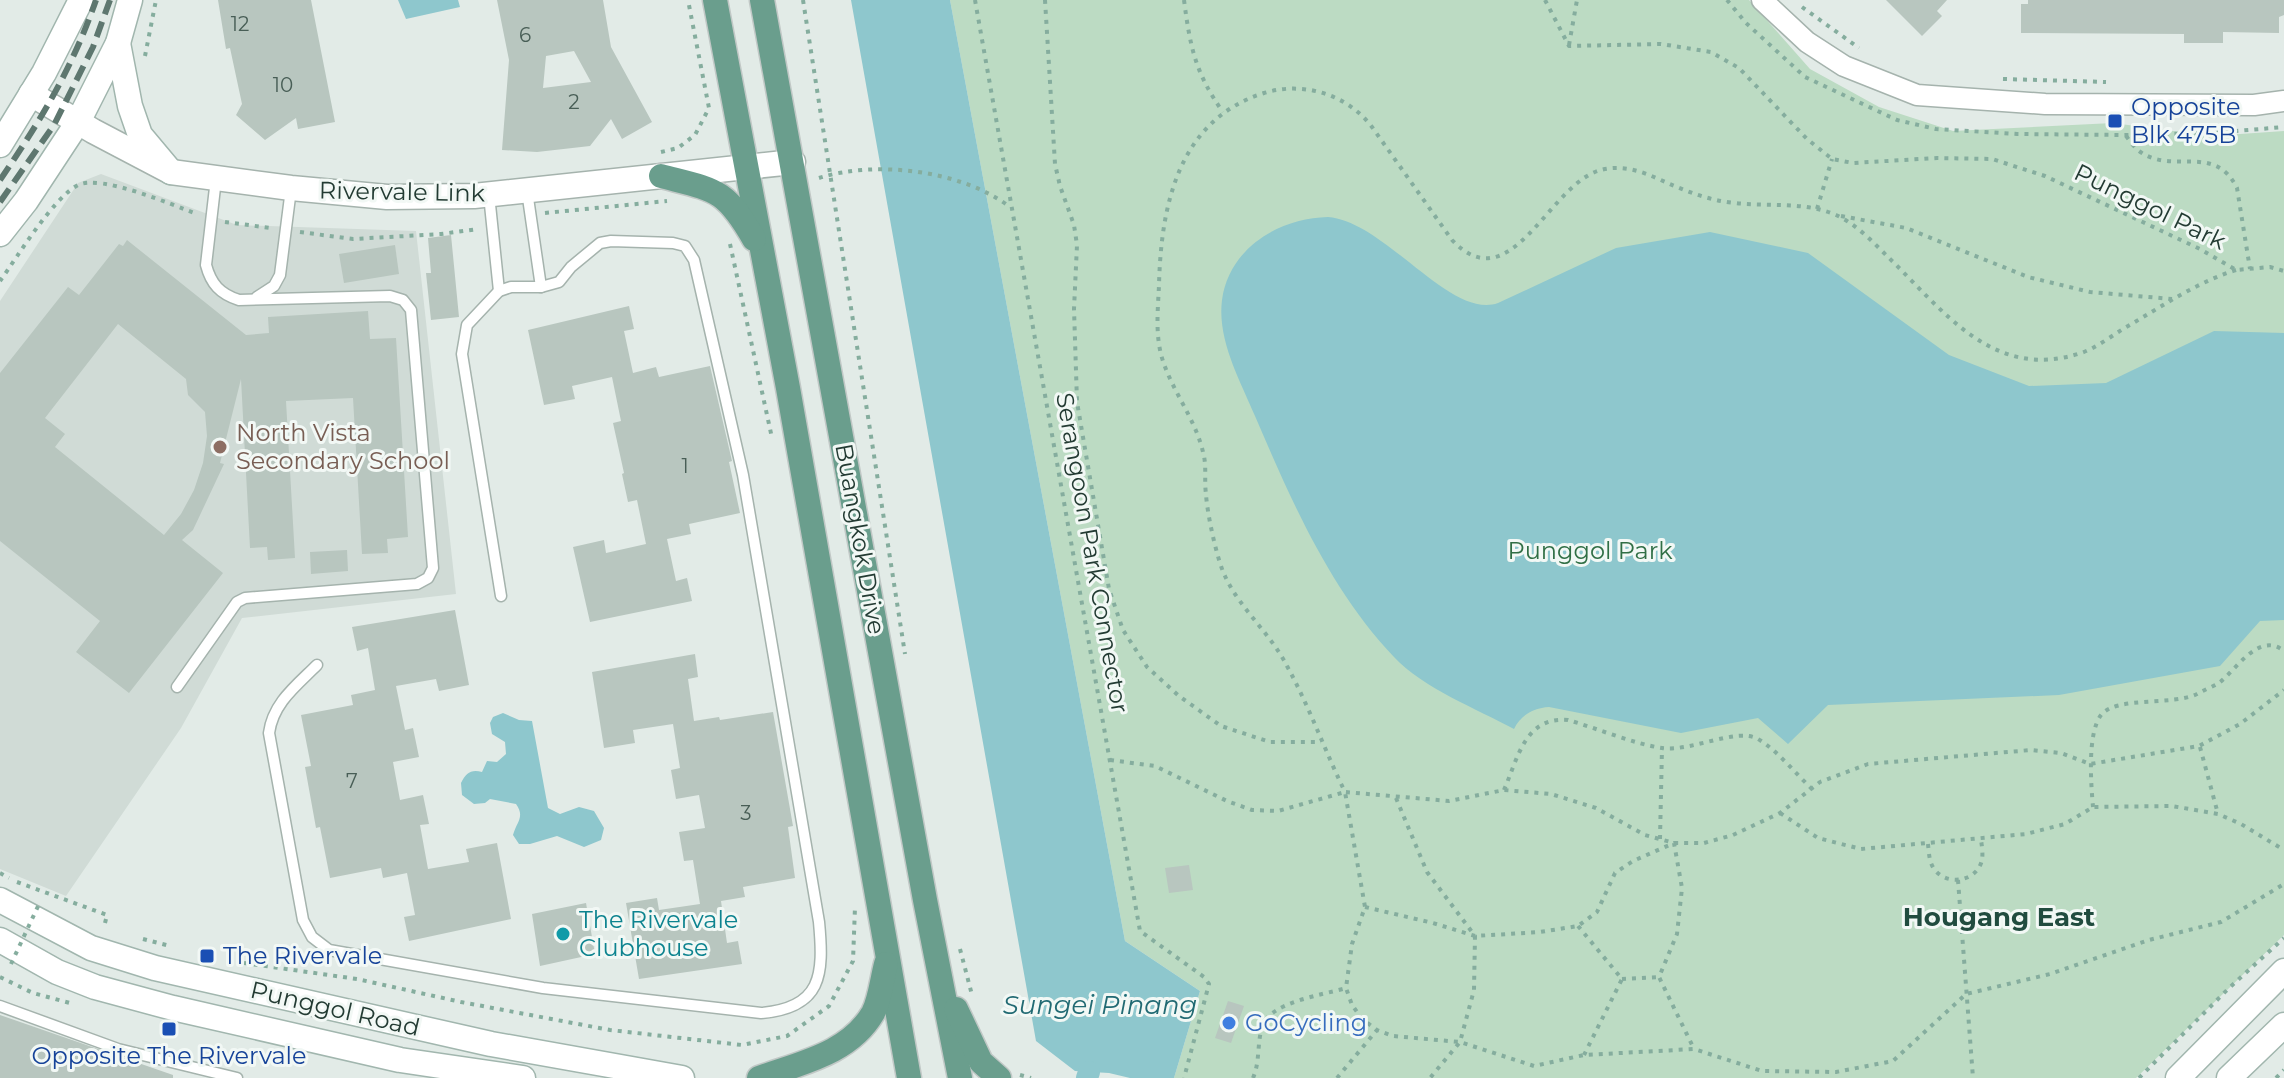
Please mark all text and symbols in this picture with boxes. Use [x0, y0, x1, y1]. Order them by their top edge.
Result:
house number: 12 [231, 12, 249, 36]
house number: 6 [519, 23, 531, 47]
house number: 10 [273, 73, 293, 97]
house number: 2 [568, 90, 580, 114]
place label: Opposite Blk 475B [2131, 92, 2240, 149]
marker: Opposite Blk 475B [2106, 112, 2124, 130]
street label: Punggol Park [2070, 157, 2231, 256]
street label: Rivervale Link [319, 176, 486, 207]
street label: Serangoon Park Connector [1050, 391, 1135, 715]
place label: North Vista Secondary School [236, 418, 450, 475]
marker: North Vista Secondary School [211, 438, 229, 456]
street label: Buangkok Drive [829, 441, 892, 637]
house number: 1 [681, 454, 689, 478]
park label: Punggol Park [1507, 536, 1673, 565]
house number: 7 [346, 769, 358, 793]
house number: 3 [740, 801, 752, 825]
district label: Hougang East [1903, 901, 2095, 933]
place label: The Rivervale Clubhouse [579, 905, 738, 962]
marker: The Rivervale Clubhouse [554, 925, 572, 943]
place label: The Rivervale [223, 941, 382, 970]
marker: The Rivervale [198, 947, 216, 965]
street label: Punggol Road [248, 975, 423, 1042]
water label: Sungei Pinang [1003, 989, 1197, 1021]
place label: GoCycling [1245, 1008, 1367, 1037]
marker: GoCycling [1220, 1014, 1238, 1032]
marker: Opposite The Rivervale [160, 1020, 178, 1038]
place label: Opposite The Rivervale [31, 1041, 307, 1070]

